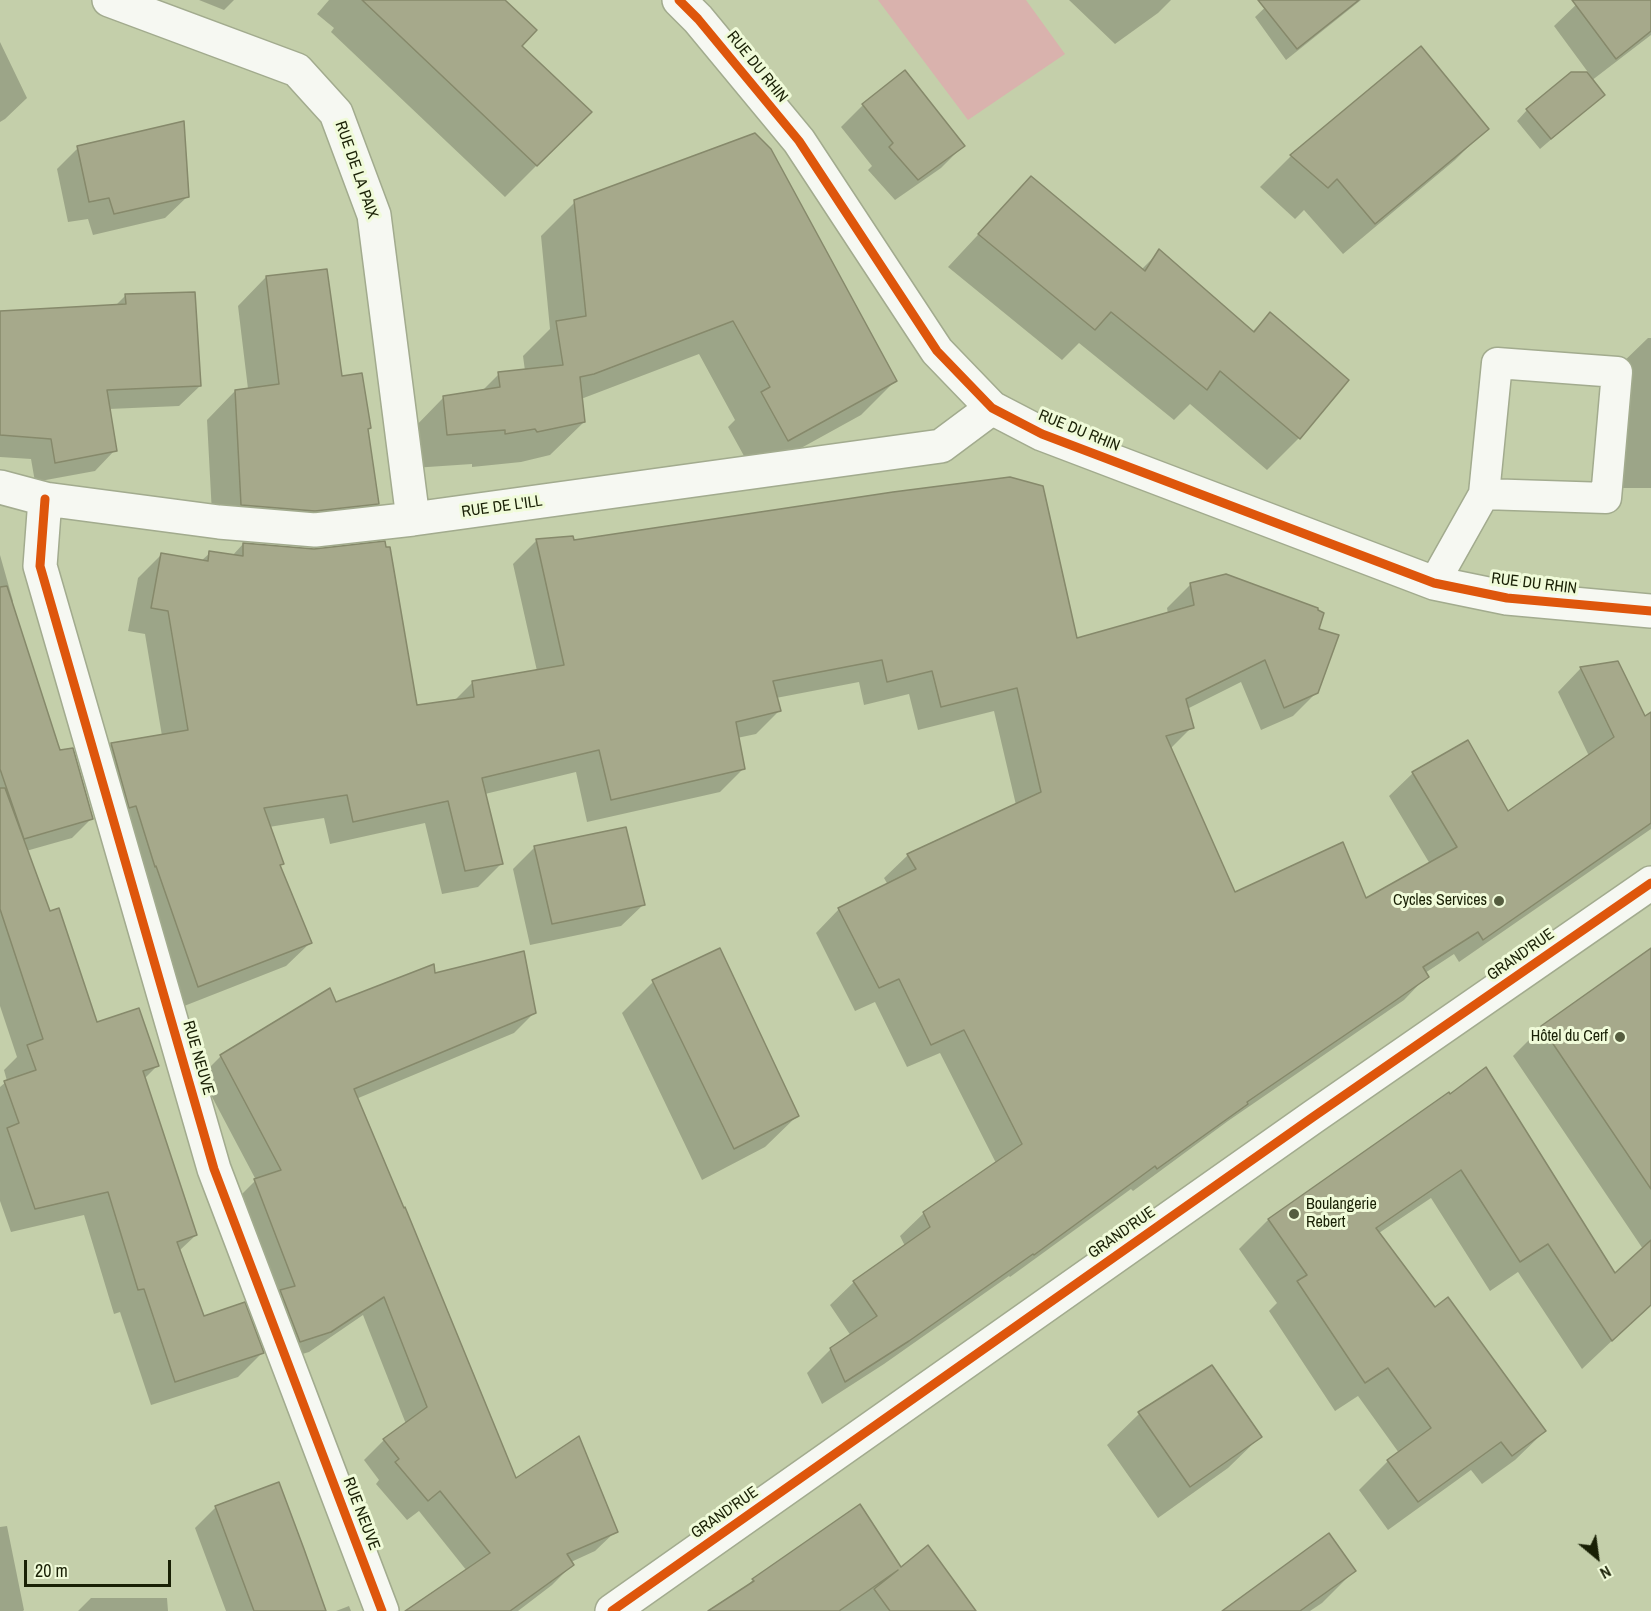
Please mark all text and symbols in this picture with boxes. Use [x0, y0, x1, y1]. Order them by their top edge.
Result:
street label: RUE DU RHIN [722, 28, 792, 106]
street label: RUE DE LA PAIX [330, 119, 382, 221]
street label: RUE DU RHIN [1036, 406, 1122, 456]
street label: RUE DE L'ILL [460, 492, 544, 522]
street label: RUE DU RHIN [1490, 569, 1578, 599]
place label: Cycles Services [1393, 891, 1487, 911]
marker: Cycles Services [1492, 894, 1506, 908]
street label: GRAND'RUE [1484, 925, 1558, 985]
street label: RUE NEUVE [178, 1019, 218, 1097]
place label: Hôtel du Cerf [1531, 1027, 1608, 1047]
marker: Hôtel du Cerf [1613, 1030, 1627, 1044]
place label: Boulangerie Rebert [1306, 1195, 1377, 1233]
street label: GRAND'RUE [1085, 1203, 1159, 1263]
marker: Boulangerie Rebert [1287, 1207, 1301, 1221]
street label: RUE NEUVE [338, 1475, 384, 1553]
street label: GRAND'RUE [688, 1483, 762, 1543]
north arrow [1567, 1527, 1627, 1587]
scale bar [27, 1548, 174, 1586]
text: 20 m [35, 1558, 68, 1583]
text: N [1596, 1561, 1615, 1585]

